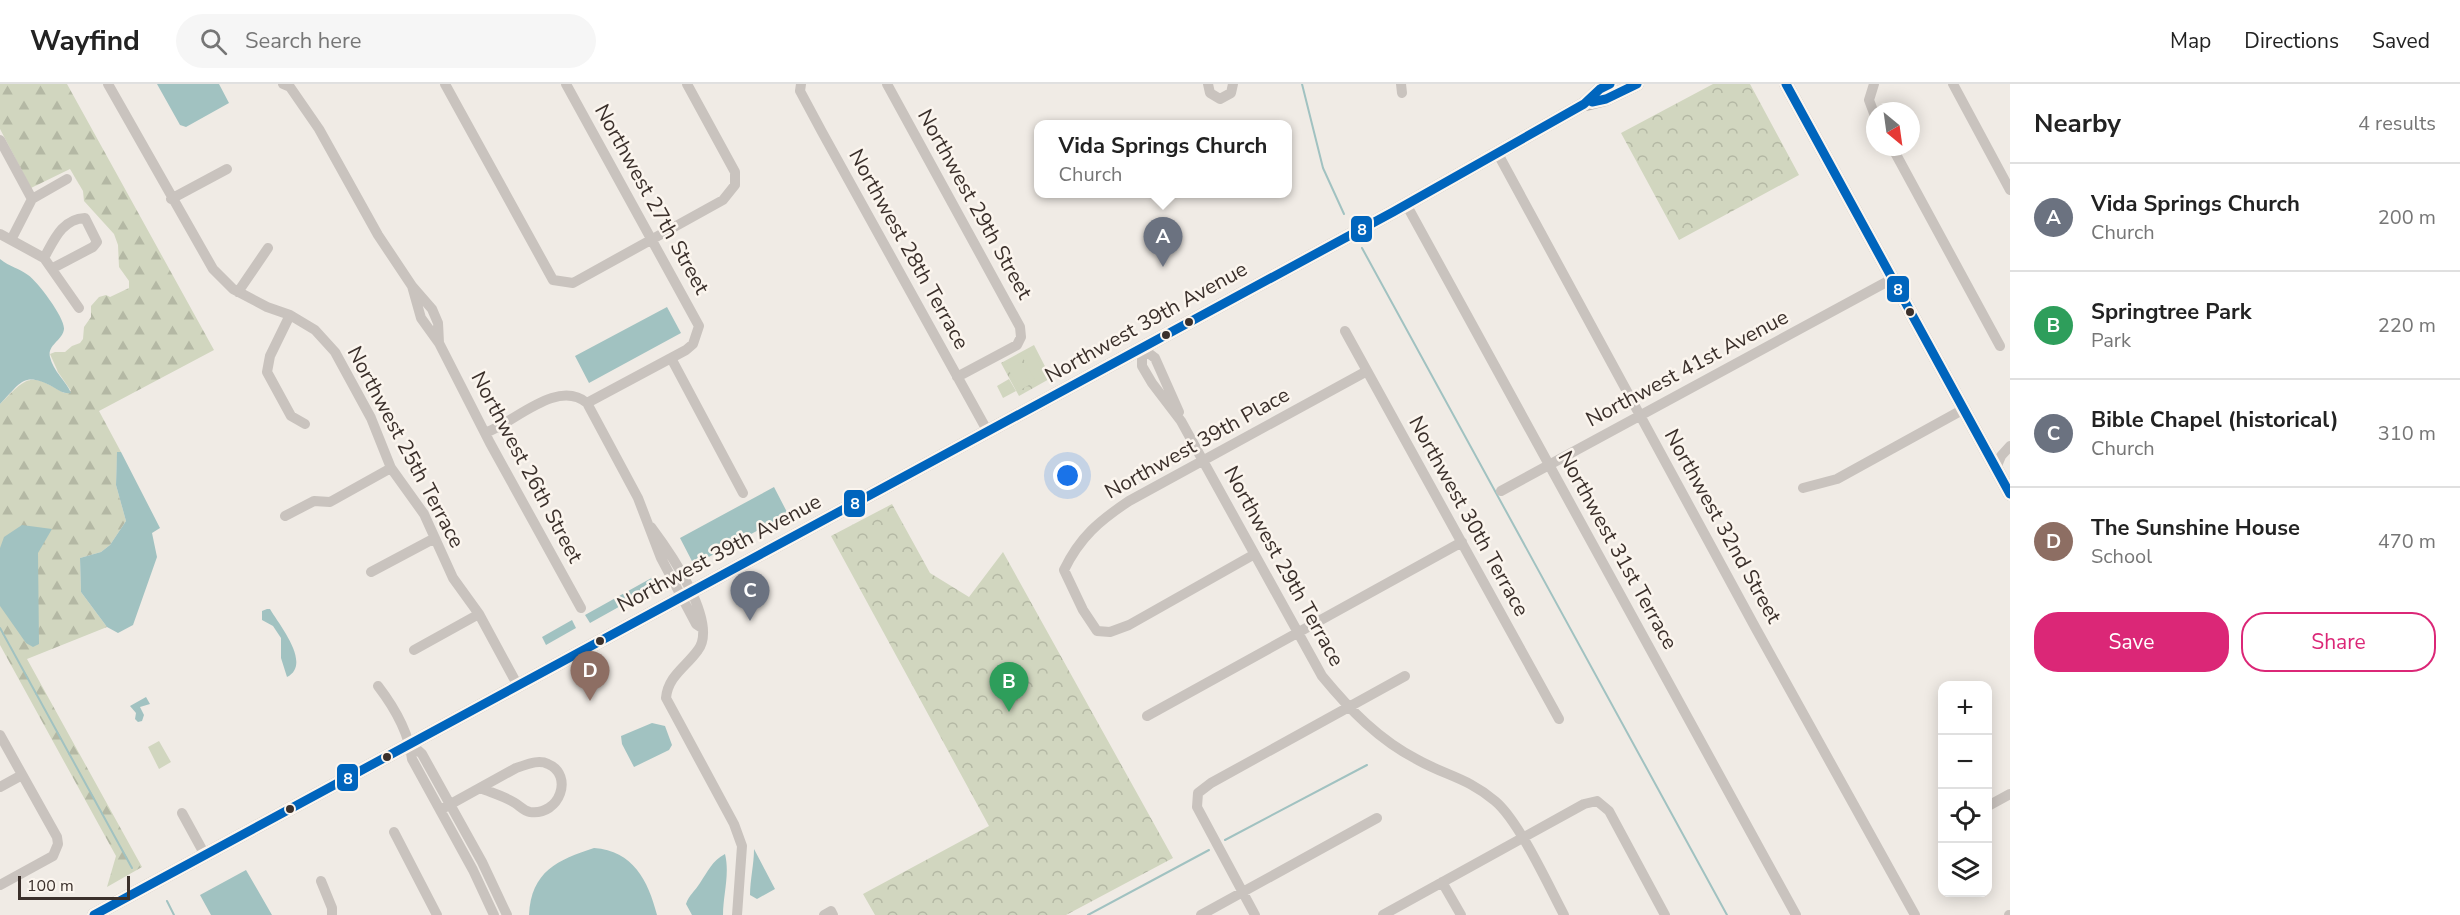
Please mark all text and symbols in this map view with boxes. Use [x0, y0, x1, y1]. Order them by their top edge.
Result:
search box [176, 14, 596, 68]
text: Wayfind [30, 22, 140, 60]
icon: search [197, 25, 230, 58]
text: Search here [245, 26, 362, 56]
text: Map [2170, 27, 2211, 55]
text: Directions [2244, 27, 2339, 55]
text: Saved [2372, 27, 2430, 55]
street label: Northwest 27th Street [588, 99, 716, 300]
north arrow [1866, 102, 1920, 156]
street label: Northwest 29th Street [911, 104, 1039, 305]
text: Nearby [2034, 106, 2121, 141]
text: 4 results [2358, 110, 2436, 137]
popup [1034, 120, 1292, 198]
text: Vida Springs Church [1059, 131, 1267, 161]
street label: Northwest 28th Terrace [842, 144, 976, 354]
text: Church [1059, 161, 1122, 188]
text: Vida Springs Church [2091, 189, 2300, 219]
text: A [2046, 204, 2061, 231]
text: 200 m [2378, 204, 2436, 231]
line badge: 8 [1350, 215, 1373, 243]
pin: A [1144, 218, 1182, 267]
text: 8 [1357, 219, 1367, 241]
text: Church [2091, 219, 2155, 246]
street label: Northwest 39th Avenue [1040, 255, 1252, 389]
line badge: 8 [1886, 275, 1910, 303]
text: 8 [1893, 279, 1903, 301]
text: Springtree Park [2091, 297, 2251, 327]
street label: Northwest 41st Avenue [1581, 303, 1793, 433]
unlabelled marker [1904, 306, 1916, 318]
text: B [2047, 312, 2060, 339]
text: 220 m [2378, 312, 2436, 339]
unlabelled marker [1183, 316, 1195, 328]
text: Park [2091, 327, 2131, 354]
unlabelled marker [1160, 329, 1172, 341]
street label: Northwest 25th Terrace [341, 341, 471, 553]
street label: Northwest 26th Street [465, 366, 590, 568]
street label: Northwest 39th Place [1100, 381, 1294, 505]
text: Bible Chapel (historical) [2091, 405, 2339, 435]
street label: Northwest 30th Terrace [1402, 411, 1536, 621]
text: C [2047, 420, 2060, 447]
text: 310 m [2378, 420, 2436, 447]
street label: Northwest 32nd Street [1658, 424, 1788, 629]
text: Church [2091, 435, 2155, 462]
street label: Northwest 31st Terrace [1552, 446, 1684, 654]
your location [1053, 461, 1082, 490]
street label: Northwest 29th Terrace [1217, 461, 1351, 671]
street label: Northwest 39th Avenue [612, 487, 826, 619]
line badge: 8 [843, 489, 866, 518]
text: 8 [850, 493, 860, 515]
text: The Sunshine House [2091, 513, 2300, 543]
text: D [2046, 528, 2061, 555]
text: 470 m [2378, 528, 2436, 555]
text: School [2091, 543, 2152, 570]
pin: C [730, 572, 770, 621]
button: Save [2034, 612, 2229, 672]
button: Share [2241, 612, 2436, 672]
unlabelled marker [594, 635, 606, 647]
pin: D [570, 652, 610, 701]
pin: B [990, 662, 1028, 712]
map controls [1938, 681, 1992, 897]
button: + [1938, 681, 1992, 735]
button: − [1938, 735, 1992, 789]
unlabelled marker [381, 751, 393, 763]
line badge: 8 [336, 763, 359, 792]
text: 8 [343, 768, 353, 790]
button: locate [1938, 789, 1992, 843]
unlabelled marker [284, 803, 296, 815]
button: layers [1938, 843, 1992, 897]
scale bar [18, 873, 130, 900]
text: 100 m [27, 875, 74, 897]

